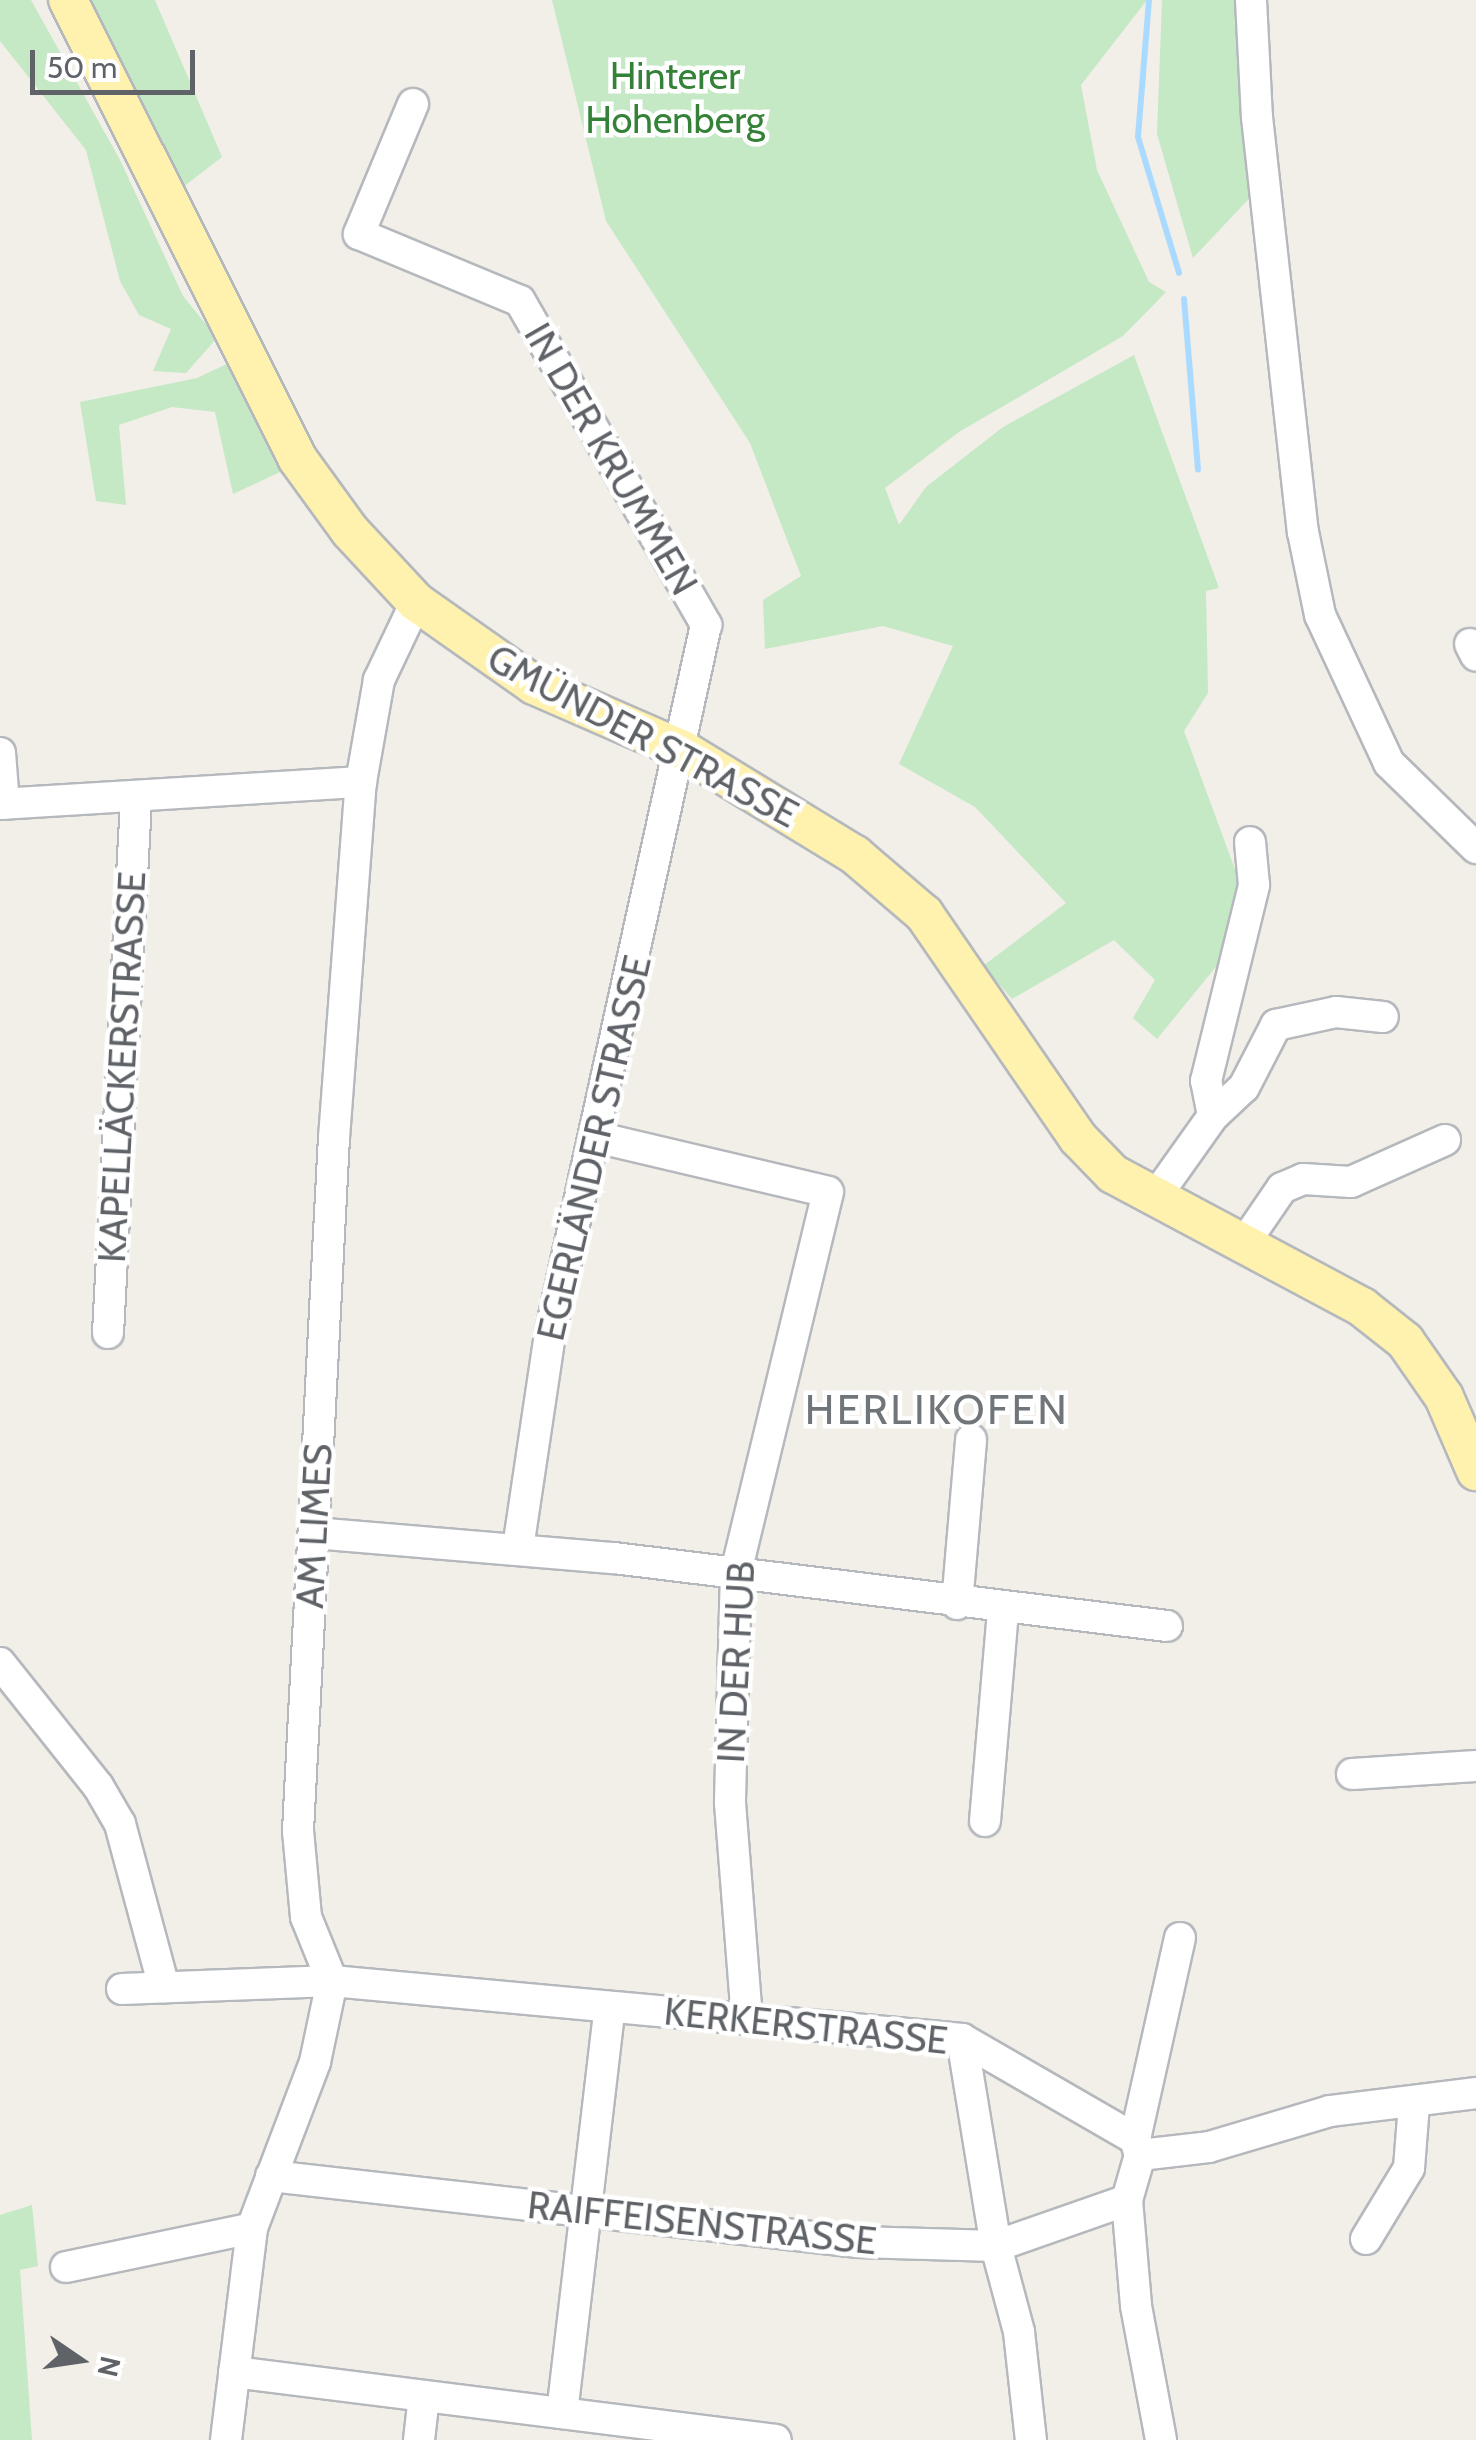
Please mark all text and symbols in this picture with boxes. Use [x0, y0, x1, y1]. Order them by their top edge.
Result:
scale bar [35, 30, 200, 92]
text: 50 m [47, 49, 117, 86]
park label: Hinterer Hohenberg [585, 53, 765, 142]
street label: IN DER KRUMMEN [515, 315, 707, 603]
street label: GMÜNDER STRASSE [480, 635, 806, 837]
street label: KAPELLÄCKERSTRASSE [89, 870, 155, 1264]
street label: EGERLÄNDER STRASSE [528, 951, 660, 1345]
district label: HERLIKOFEN [805, 1384, 1069, 1434]
street label: AM LIMES [287, 1442, 341, 1610]
street label: IN DER HUB [708, 1560, 764, 1764]
street label: KERKERSTRASSE [662, 1988, 950, 2064]
street label: RAIFFEISENSTRASSE [525, 2182, 879, 2264]
north arrow [30, 2310, 130, 2410]
text: N [90, 2353, 128, 2380]

